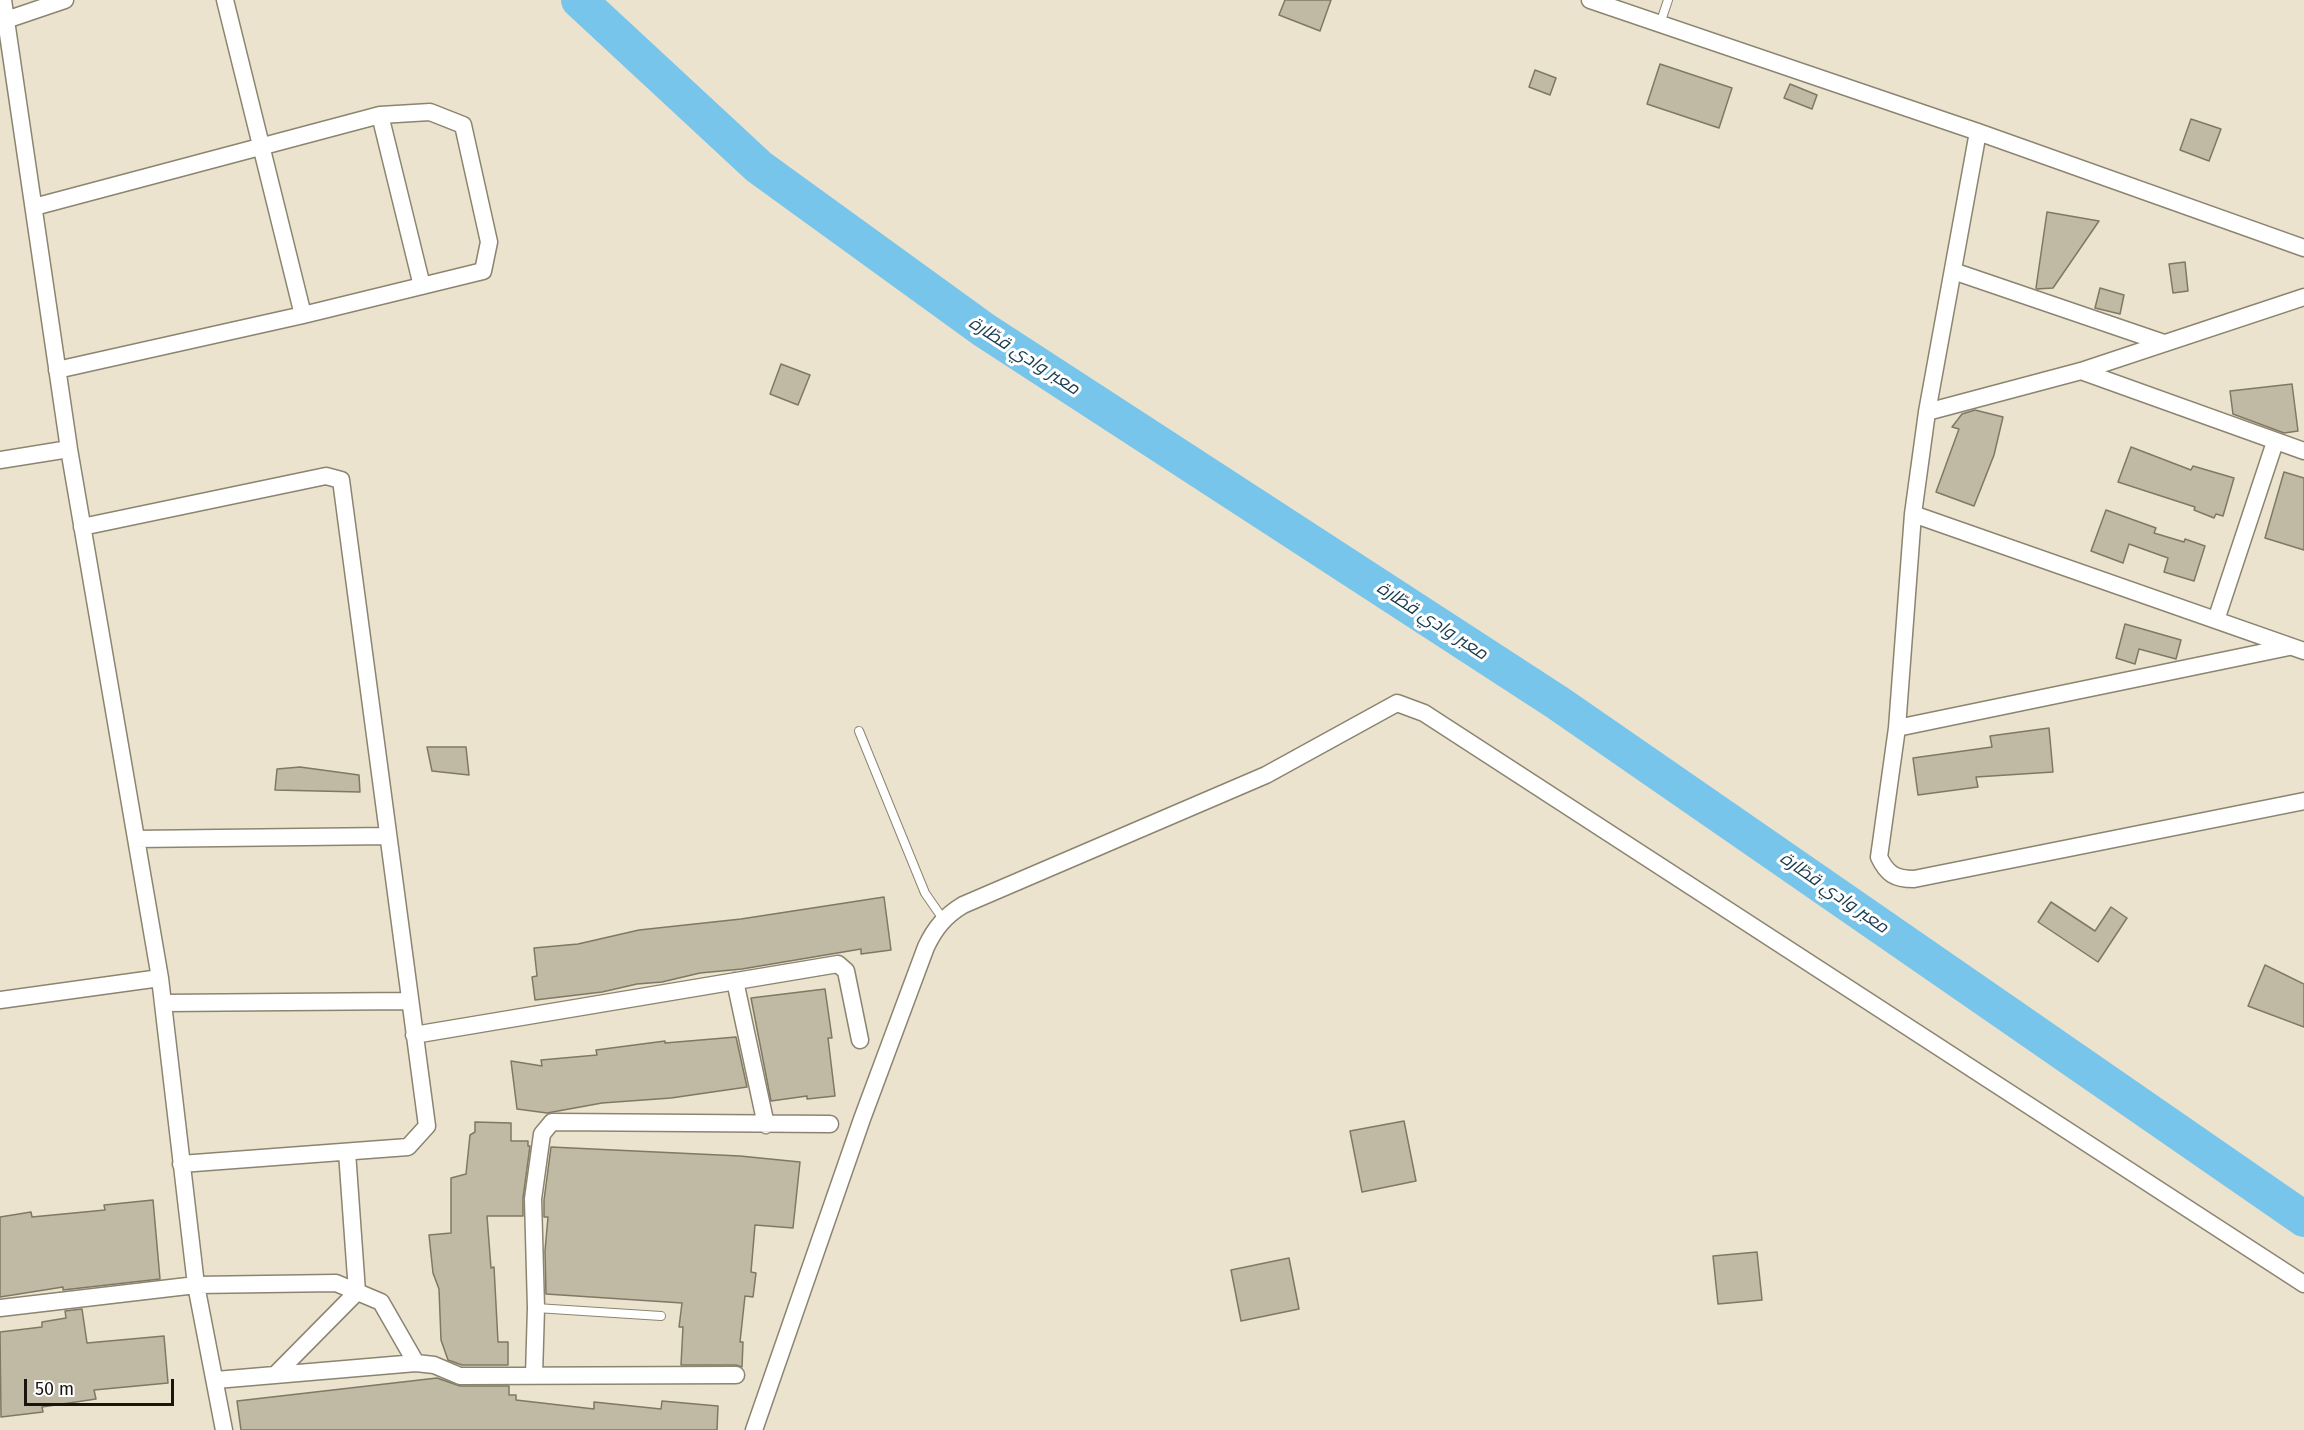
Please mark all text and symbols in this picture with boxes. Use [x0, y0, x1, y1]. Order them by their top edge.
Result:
water label: معبر وادي قطّارة [965, 312, 1083, 400]
water label: معبر وادي قطّارة [1373, 577, 1491, 665]
water label: معبر وادي قطّارة [1776, 848, 1892, 938]
scale bar [27, 1367, 177, 1405]
text: 50 m [35, 1378, 74, 1400]

